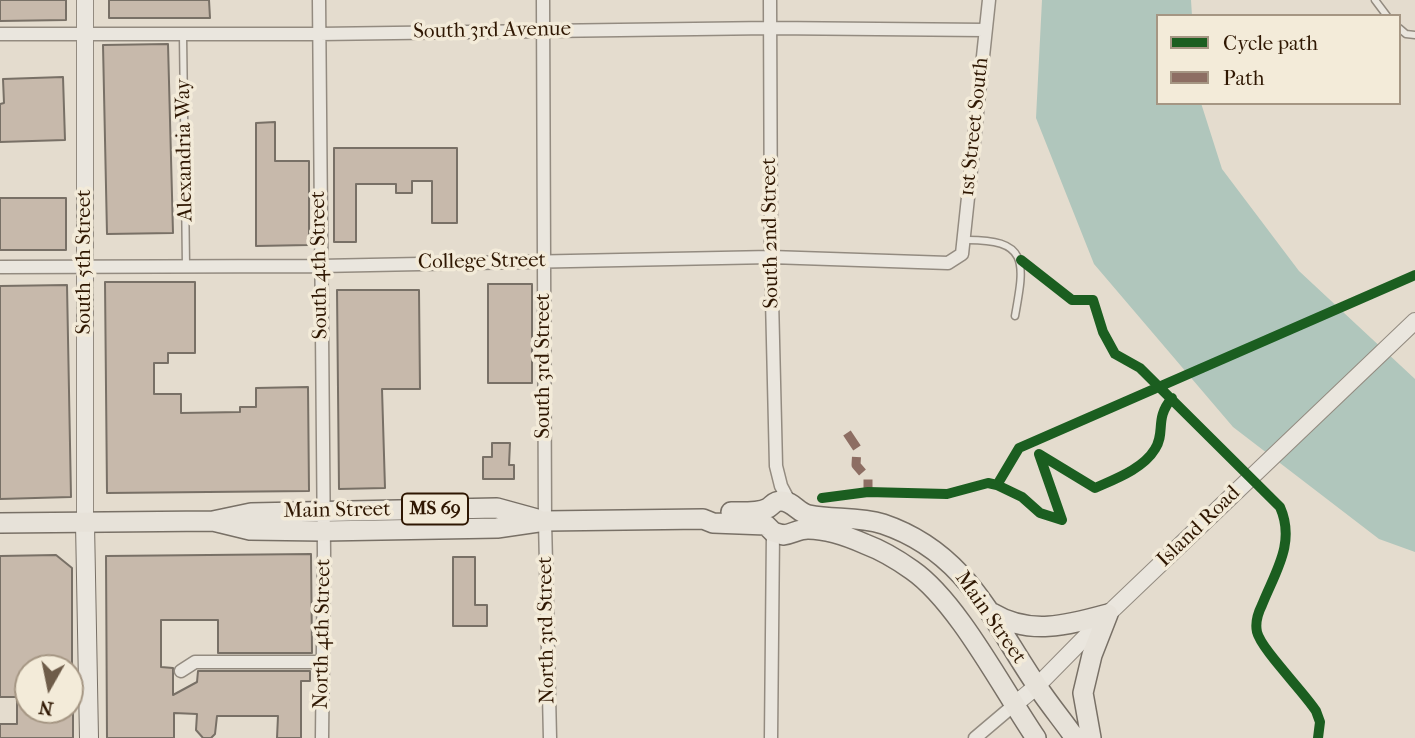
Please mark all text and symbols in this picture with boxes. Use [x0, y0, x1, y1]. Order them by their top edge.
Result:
legend [1156, 14, 1401, 105]
street label: South 3rd Avenue [413, 17, 571, 45]
text: Cycle path [1223, 31, 1318, 55]
street label: 1st Street South [955, 56, 995, 198]
text: Path [1223, 66, 1264, 90]
street label: Alexandria Way [171, 78, 199, 222]
street label: South 2nd Street [757, 157, 785, 309]
street label: South 5th Street [72, 189, 98, 335]
street label: South 4th Street [306, 191, 334, 339]
street label: College Street [418, 248, 546, 276]
street label: South 3rd Street [531, 293, 557, 439]
street label: Island Road [1152, 481, 1246, 573]
road number: MS 69 [402, 494, 468, 524]
street label: Main Street [283, 497, 391, 525]
street label: North 3rd Street [533, 556, 561, 704]
street label: North 4th Street [309, 559, 337, 709]
street label: Main Street [949, 567, 1031, 669]
north arrow [14, 654, 84, 724]
text: N [37, 696, 55, 720]

